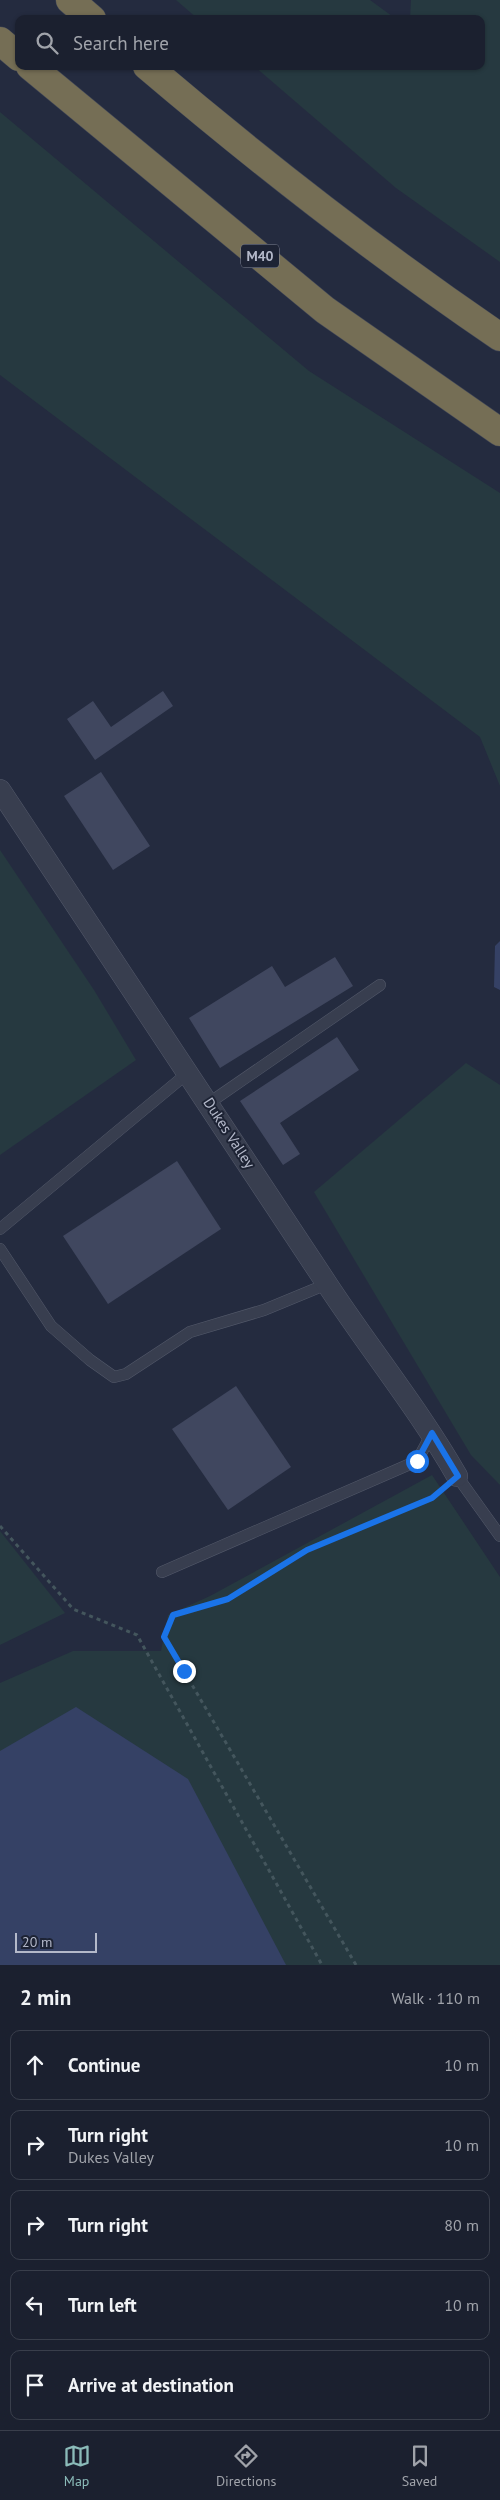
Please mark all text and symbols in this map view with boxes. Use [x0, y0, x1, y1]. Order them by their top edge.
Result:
search box [15, 15, 485, 70]
icon: search [33, 29, 61, 57]
text: Search here [73, 31, 169, 55]
road number: M40 [241, 245, 279, 268]
street label: Dukes Valley [199, 1094, 259, 1172]
route start [406, 1450, 429, 1473]
route end [173, 1660, 196, 1683]
scale bar [15, 1930, 98, 1953]
text: 20 m [22, 1933, 52, 1951]
text: 2 min [20, 1984, 71, 2011]
text: Walk · 110 m [391, 1988, 480, 2008]
icon: ahead [21, 2051, 49, 2079]
text: Continue [68, 2053, 140, 2077]
text: 10 m [444, 2055, 479, 2075]
text: Turn right [68, 2123, 148, 2147]
icon: right [21, 2131, 49, 2159]
text: 10 m [444, 2135, 479, 2155]
text: Dukes Valley [68, 2147, 154, 2167]
icon: right [21, 2211, 49, 2239]
text: Turn right [68, 2213, 148, 2237]
text: 80 m [444, 2215, 479, 2235]
icon: left [21, 2291, 49, 2319]
text: Turn left [68, 2293, 137, 2317]
text: 10 m [444, 2295, 479, 2315]
icon: arrive [21, 2371, 49, 2399]
text: Arrive at destination [68, 2373, 234, 2397]
tab: Map [63, 2442, 91, 2490]
tab: Directions [216, 2442, 276, 2490]
tab: Saved [402, 2442, 437, 2490]

